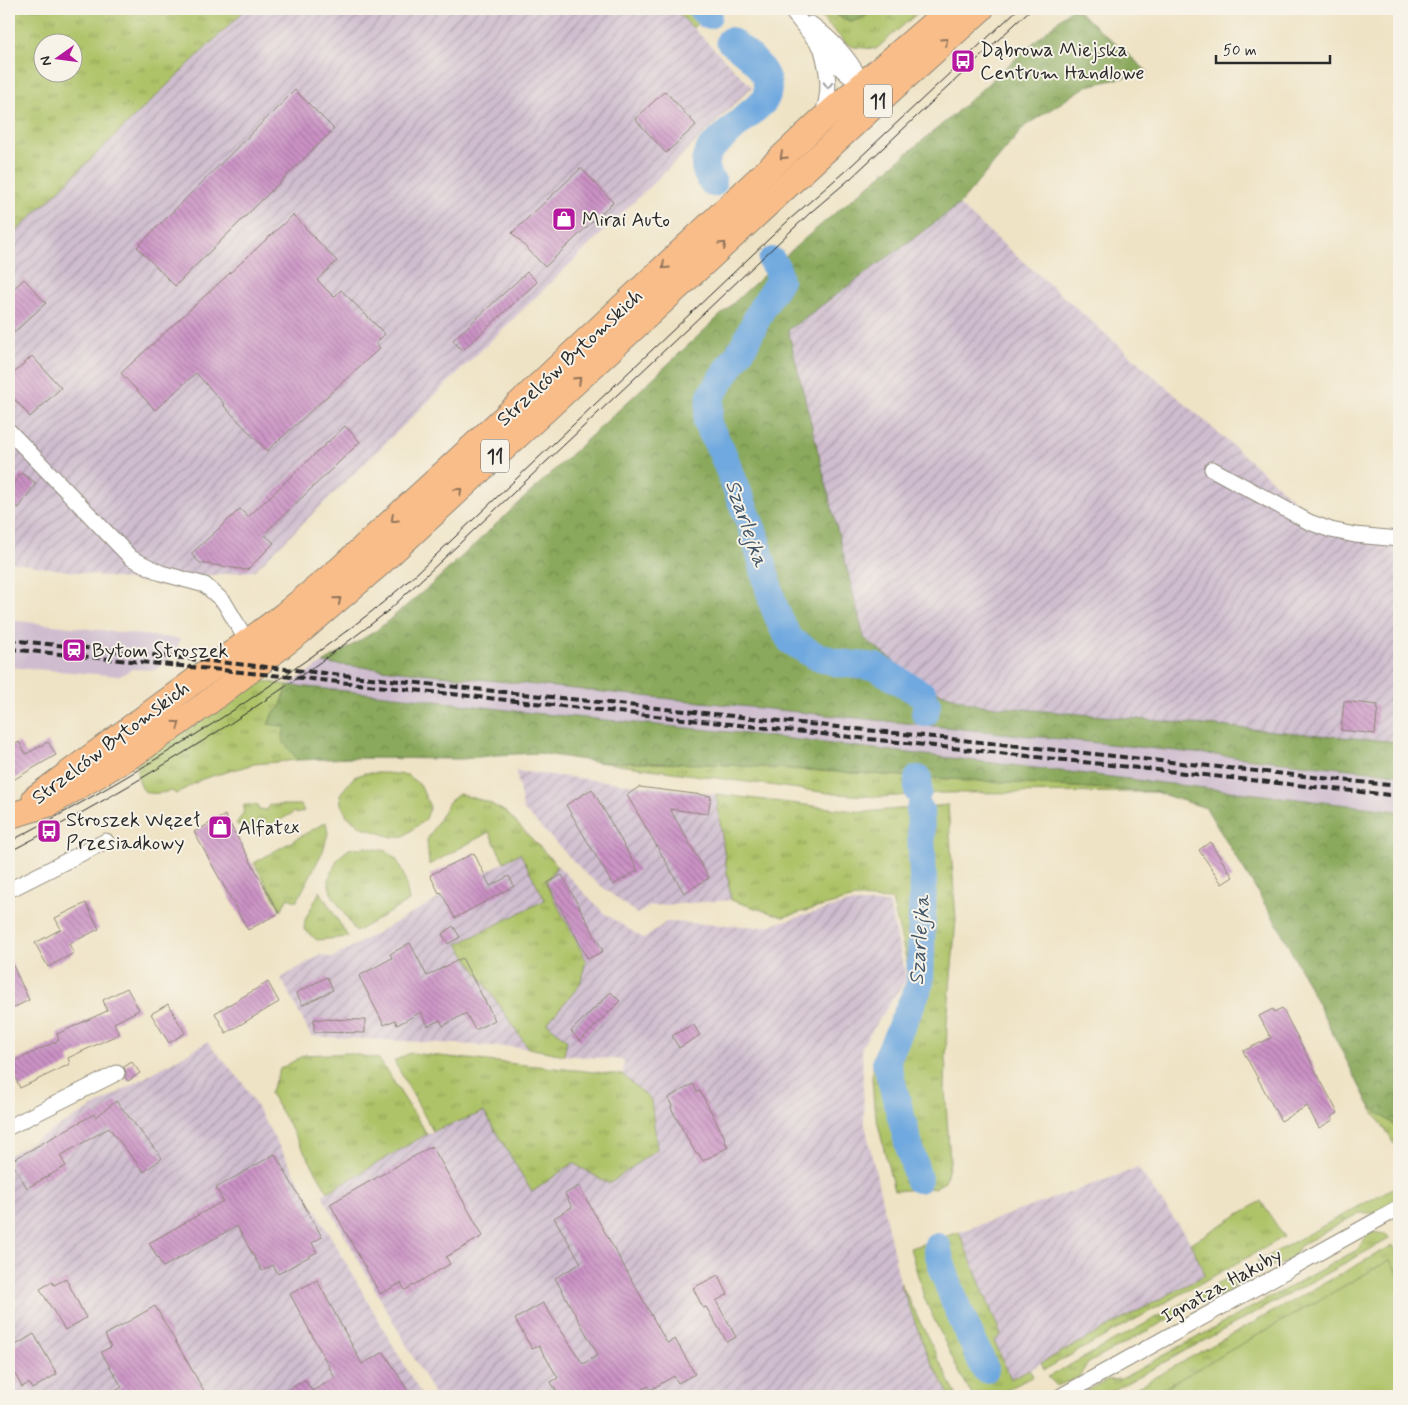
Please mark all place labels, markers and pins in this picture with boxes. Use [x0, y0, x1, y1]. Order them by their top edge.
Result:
place label: Dąbrowa Miejska Centrum Handlowe [980, 37, 1145, 87]
bus stop icon: Dąbrowa Miejska Centrum Handlowe [950, 48, 976, 74]
shop icon: Mirai Auto [551, 206, 577, 232]
place label: Mirai Auto [582, 207, 670, 234]
station icon: Bytom Stroszek [61, 637, 87, 663]
place label: Bytom Stroszek [92, 638, 229, 665]
place label: Stroszek Węzeł Przesiadkowy [66, 807, 200, 857]
shop icon: Alfatex [207, 814, 233, 840]
place label: Alfatex [238, 815, 299, 842]
bus stop icon: Stroszek Węzeł Przesiadkowy [36, 818, 62, 844]

